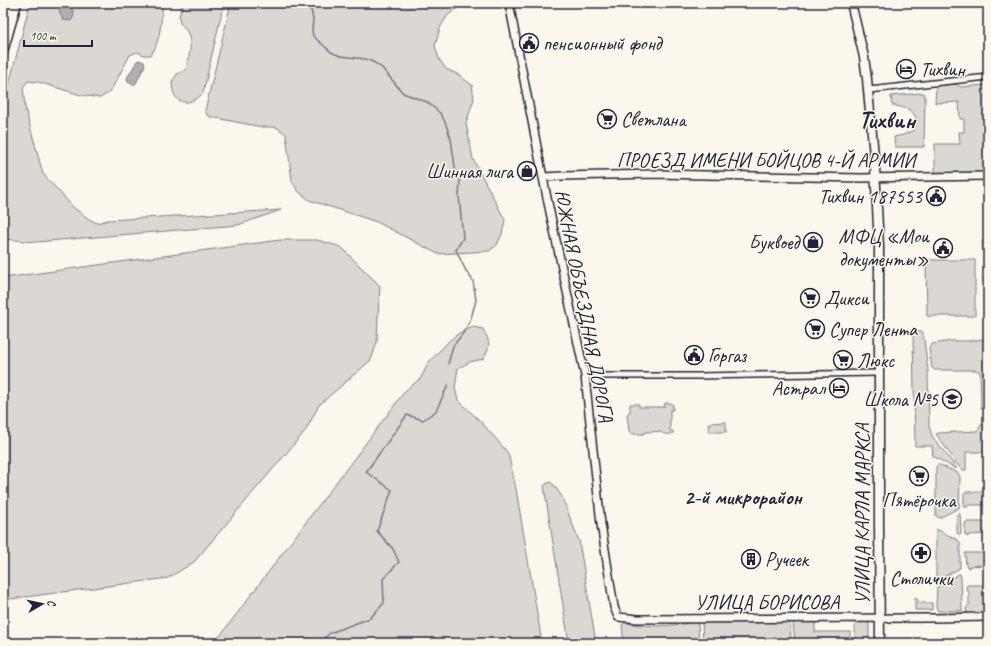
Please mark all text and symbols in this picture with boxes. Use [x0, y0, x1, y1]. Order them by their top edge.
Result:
scale bar [24, 22, 92, 48]
text: 100 m [30, 28, 57, 44]
place label: пенсионный фонд [543, 31, 664, 56]
public building icon: пенсионный фонд [518, 32, 540, 54]
place label: Тихвин [920, 57, 966, 82]
hotel icon: Тихвин [895, 58, 917, 80]
district label: Тихвин [859, 105, 917, 135]
place label: Светлана [621, 107, 688, 132]
supermarket icon: Светлана [596, 108, 618, 130]
street label: ПРОЕЗД ИМЕНИ БОЙЦОВ 4-Й АРМИИ [617, 148, 918, 173]
place label: Шинная лига [426, 159, 515, 184]
shop icon: Шинная лига [516, 160, 538, 182]
place label: Тихвин 187553 [819, 184, 924, 209]
public building icon: Тихвин 187553 [925, 185, 947, 207]
street label: ЮЖНАЯ ОБЪЕЗДНАЯ ДОРОГА [549, 188, 619, 425]
place label: МФЦ «Мои документы» [839, 224, 930, 272]
place label: Буквоед [749, 230, 801, 255]
shop icon: Буквоед [802, 231, 824, 253]
public building icon: МФЦ «Мои документы» [932, 237, 954, 259]
place label: Дикси [824, 286, 870, 311]
supermarket icon: Дикси [799, 287, 821, 309]
place label: Супер Лента [829, 317, 918, 342]
supermarket icon: Супер Лента [804, 318, 826, 340]
place label: Горгаз [708, 343, 747, 368]
public building icon: Горгаз [683, 344, 705, 366]
place label: Люкс [857, 348, 895, 373]
supermarket icon: Люкс [832, 349, 854, 371]
place label: Астрал [772, 376, 827, 401]
hotel icon: Астрал [828, 377, 850, 399]
place label: Школа №5 [864, 387, 939, 412]
school or university icon: Школа №5 [941, 388, 963, 410]
street label: УЛИЦА КАРЛА МАРКСА [850, 422, 875, 605]
supermarket icon: Пятёрочка [908, 465, 930, 487]
district label: 2-й микрорайон [684, 484, 804, 510]
place label: Пятёрочка [882, 488, 958, 513]
pharmacy icon: Столички [910, 542, 932, 564]
place label: Ручеек [765, 547, 810, 572]
building icon: Ручеек [740, 548, 762, 570]
place label: Столички [890, 566, 954, 591]
north arrow [22, 584, 62, 624]
street label: УЛИЦА БОРИСОВА [695, 590, 840, 615]
text: С [45, 599, 59, 608]

